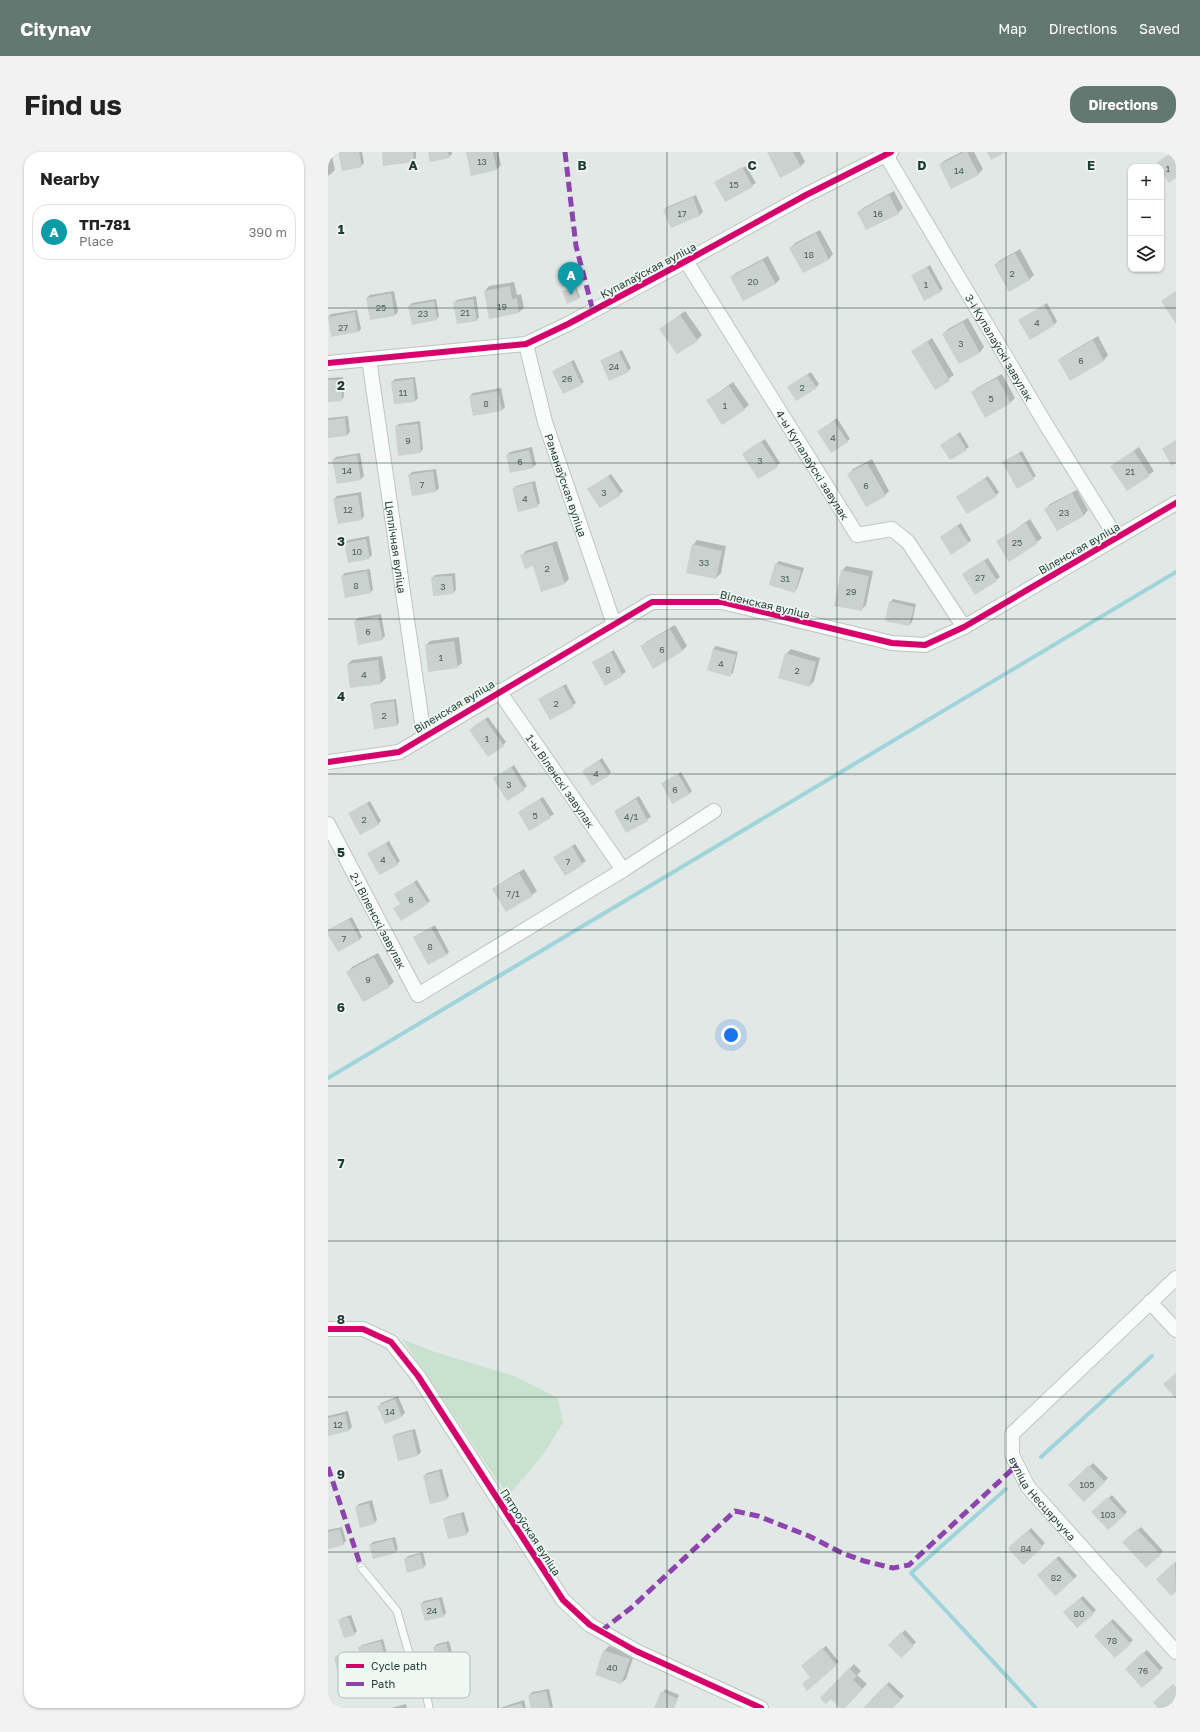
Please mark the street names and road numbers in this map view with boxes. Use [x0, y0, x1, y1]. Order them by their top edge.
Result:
street label: Купалаўская вуліца [598, 239, 698, 301]
street label: 3-і Купалаўскі завулак [963, 291, 1037, 403]
street label: 4-ы Купалаўскі завулак [774, 407, 853, 523]
street label: Раманаўская вуліца [543, 432, 590, 538]
street label: Цяплічная вуліца [383, 500, 410, 594]
street label: Віленская вуліца [1036, 519, 1122, 577]
street label: Віленская вуліца [719, 587, 811, 621]
street label: Віленская вуліца [411, 677, 497, 735]
street label: 1-ы Віленскі завулак [524, 731, 598, 831]
street label: 2-і Віленскі завулак [348, 870, 410, 971]
street label: вуліца Несцярчука [1007, 1454, 1079, 1543]
street label: Пятроўская вуліца [498, 1486, 564, 1578]

